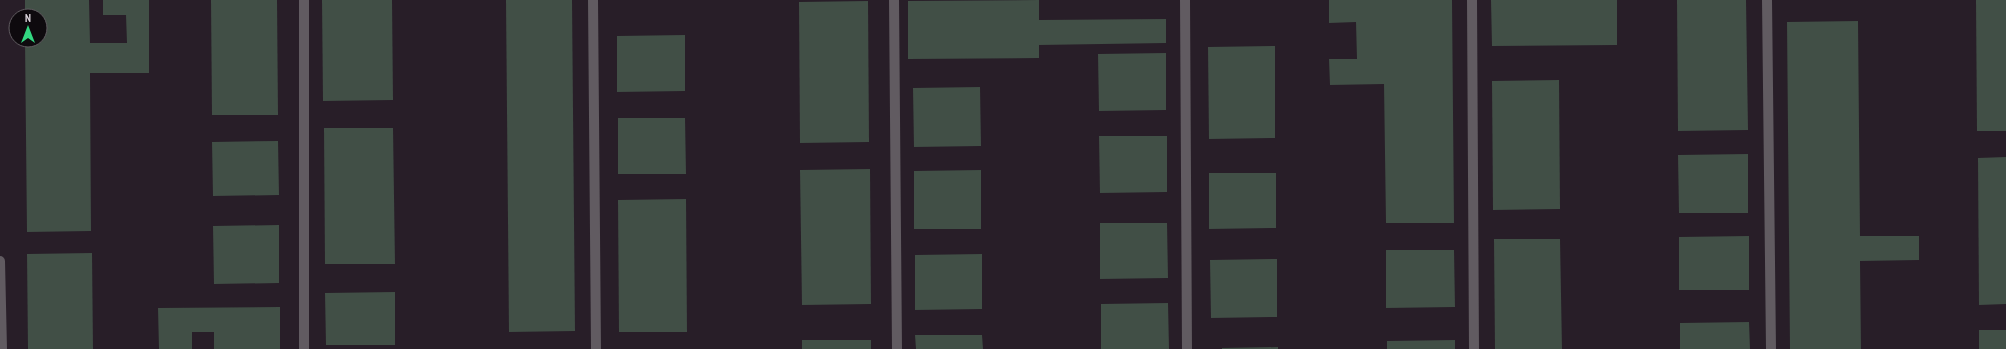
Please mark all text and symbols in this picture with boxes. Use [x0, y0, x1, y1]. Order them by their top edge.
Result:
north arrow [8, 8, 48, 48]
text: N [25, 11, 31, 25]

